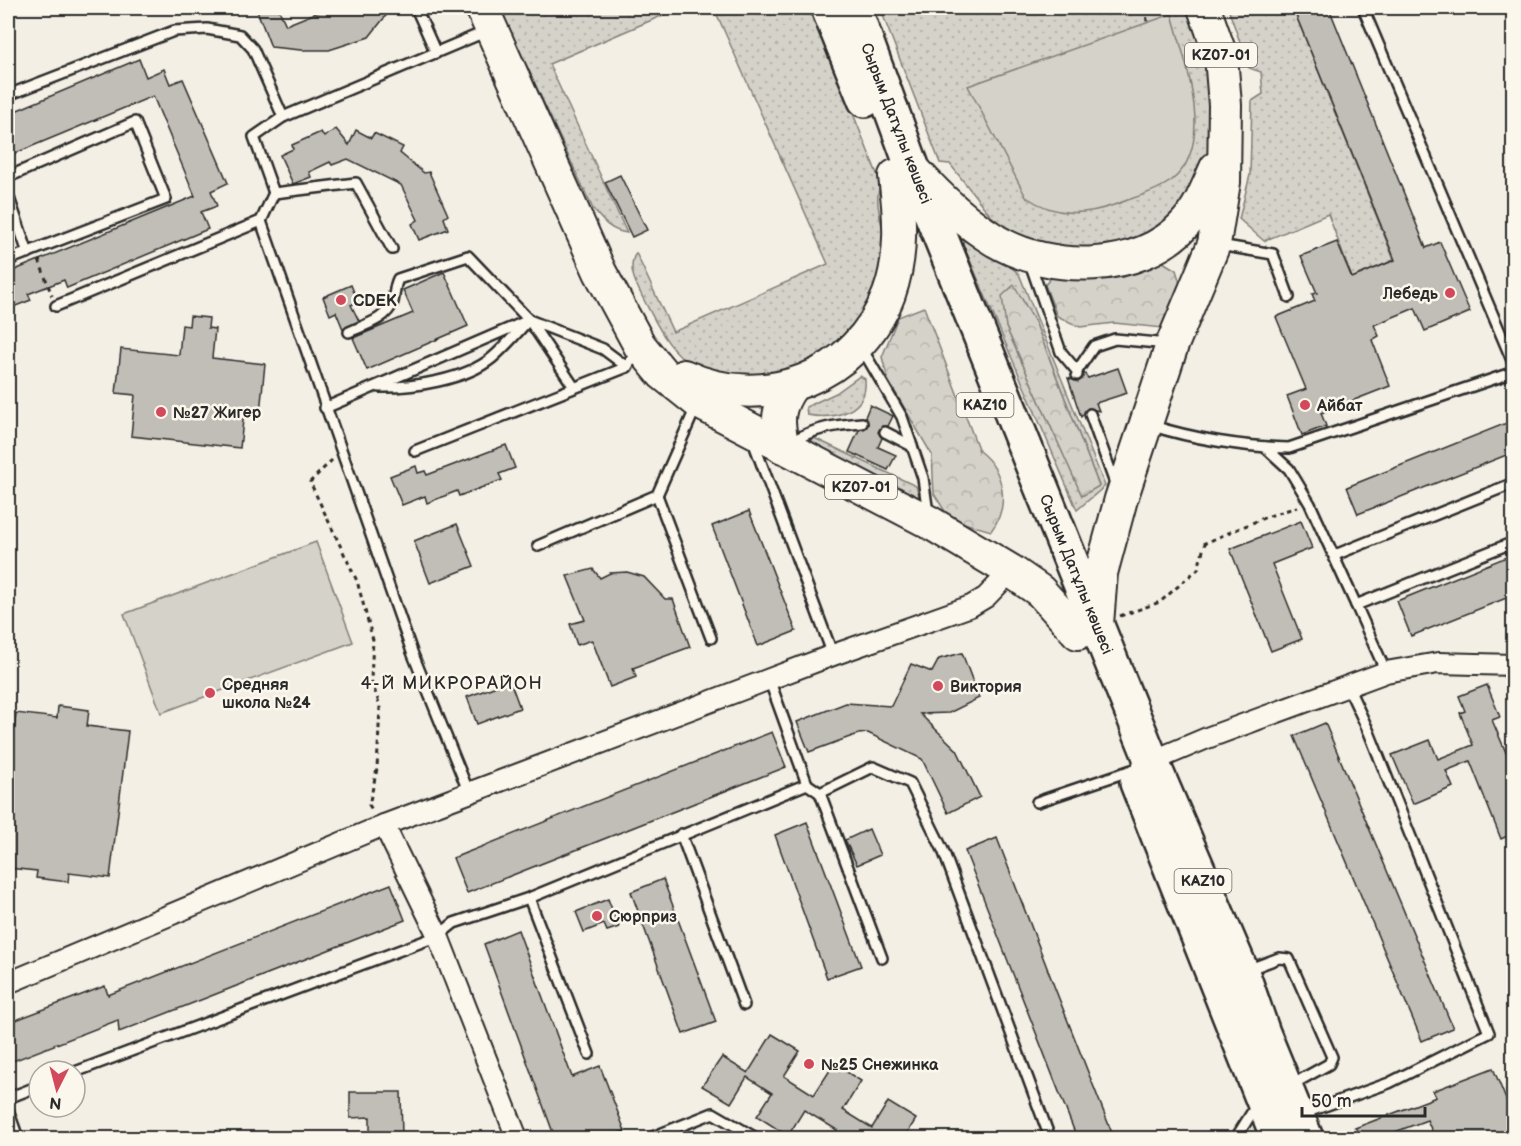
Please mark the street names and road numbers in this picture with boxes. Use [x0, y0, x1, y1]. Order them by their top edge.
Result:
street label: Сырым Датұлы көшесі [856, 40, 935, 207]
road number: KZ07-01 [1185, 43, 1257, 67]
road number: KAZ10 [956, 393, 1014, 417]
road number: KZ07-01 [825, 475, 897, 499]
street label: Сырым Датұлы көшесі [1035, 492, 1116, 657]
road number: KAZ10 [1174, 869, 1232, 893]

